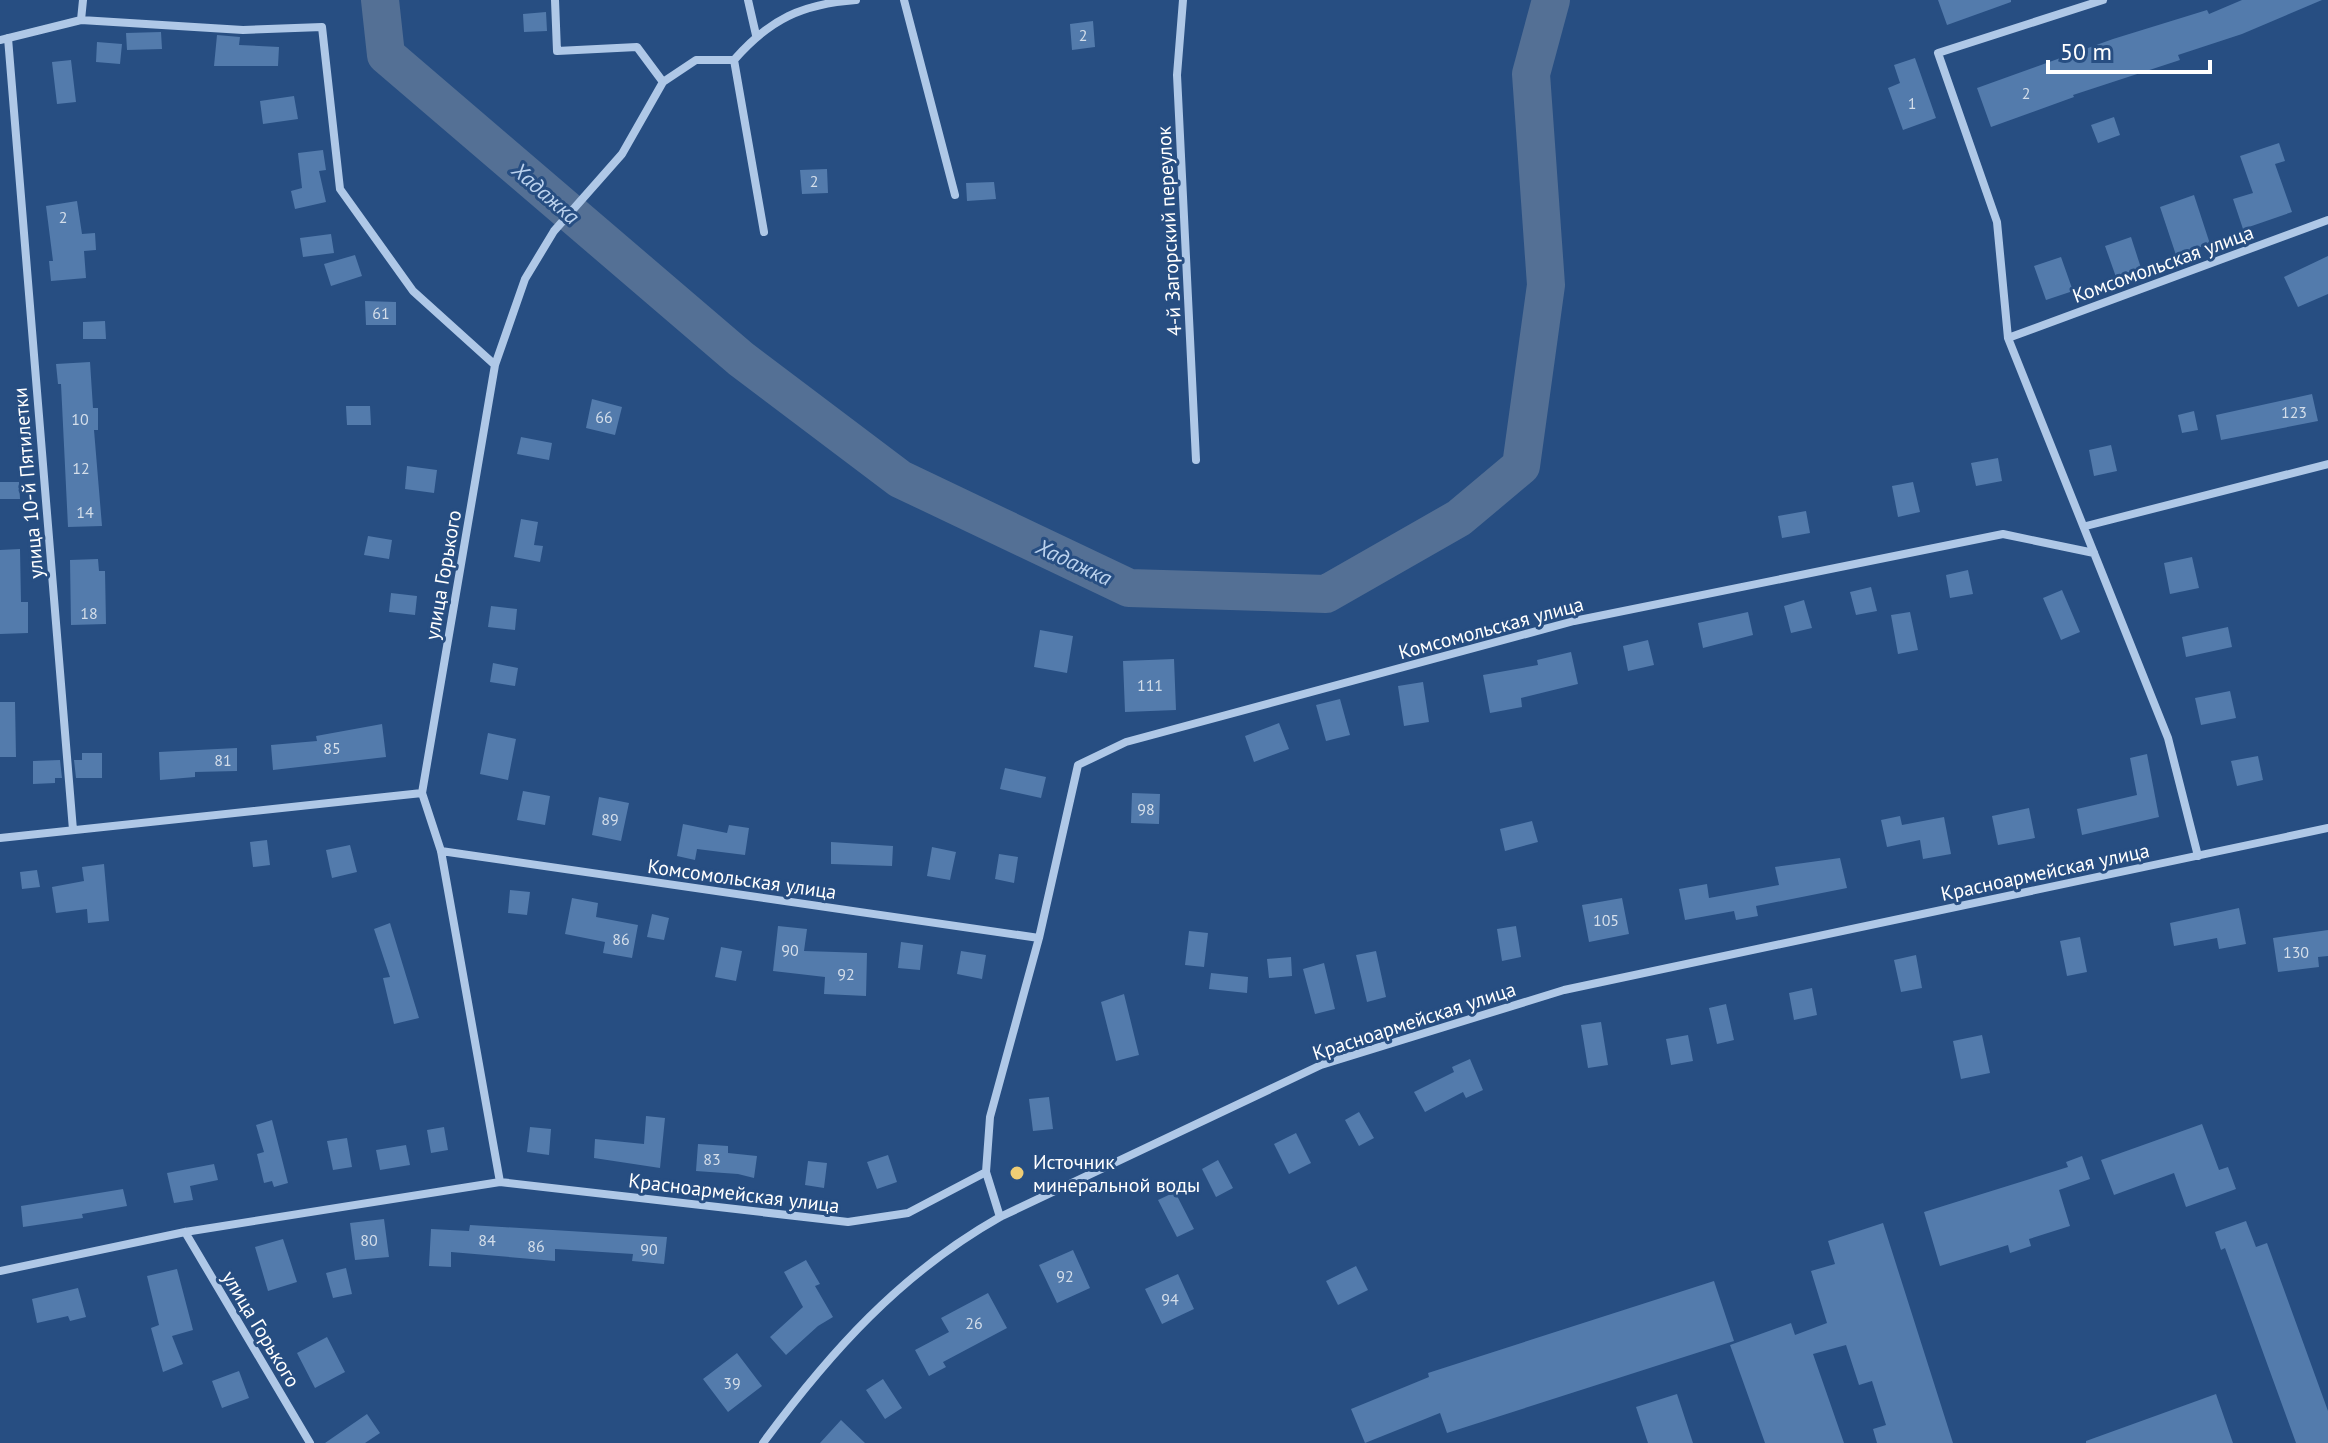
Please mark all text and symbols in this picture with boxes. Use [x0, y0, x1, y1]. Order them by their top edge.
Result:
scale bar [2048, 24, 2210, 74]
house number: 2 [1079, 25, 1087, 45]
text: 50 m [2060, 36, 2112, 67]
house number: 2 [2022, 83, 2030, 103]
house number: 1 [1908, 93, 1916, 113]
street label: 4-й Загорский переулок [1150, 125, 1187, 337]
water label: Хадажка [506, 155, 586, 230]
house number: 2 [810, 171, 818, 191]
house number: 2 [59, 207, 67, 227]
street label: Комсомольская улица [2069, 219, 2257, 309]
house number: 61 [372, 303, 390, 323]
street label: улица 10-й Пятилетки [7, 386, 49, 580]
house number: 123 [2281, 402, 2307, 422]
house number: 66 [595, 407, 613, 427]
house number: 10 [71, 409, 89, 429]
house number: 12 [72, 458, 90, 478]
house number: 14 [76, 502, 94, 522]
street label: улица Горького [419, 508, 467, 642]
water label: Хадажка [1031, 532, 1117, 592]
street label: Комсомольская улица [1396, 591, 1586, 665]
house number: 18 [80, 603, 98, 623]
house number: 111 [1137, 675, 1163, 695]
house number: 85 [323, 738, 341, 758]
house number: 81 [214, 750, 232, 770]
house number: 98 [1137, 799, 1155, 819]
house number: 89 [601, 809, 619, 829]
street label: Красноармейская улица [1938, 837, 2152, 907]
street label: Комсомольская улица [646, 853, 838, 905]
house number: 105 [1593, 910, 1619, 930]
house number: 86 [612, 929, 630, 949]
house number: 90 [781, 940, 799, 960]
house number: 130 [2283, 942, 2309, 962]
house number: 92 [837, 964, 855, 984]
street label: Красноармейская улица [1309, 976, 1519, 1066]
house number: 83 [703, 1149, 721, 1169]
place label: Источник минеральной воды [1033, 1149, 1200, 1198]
marker: Источник минеральной воды [1008, 1164, 1026, 1182]
street label: Красноармейская улица [627, 1167, 841, 1219]
house number: 80 [360, 1230, 378, 1250]
house number: 84 [478, 1230, 496, 1250]
house number: 86 [527, 1236, 545, 1256]
house number: 90 [640, 1239, 658, 1259]
street label: улица Горького [216, 1266, 306, 1392]
house number: 92 [1056, 1266, 1074, 1286]
house number: 94 [1161, 1289, 1179, 1309]
house number: 26 [965, 1313, 983, 1333]
house number: 39 [723, 1373, 741, 1393]

